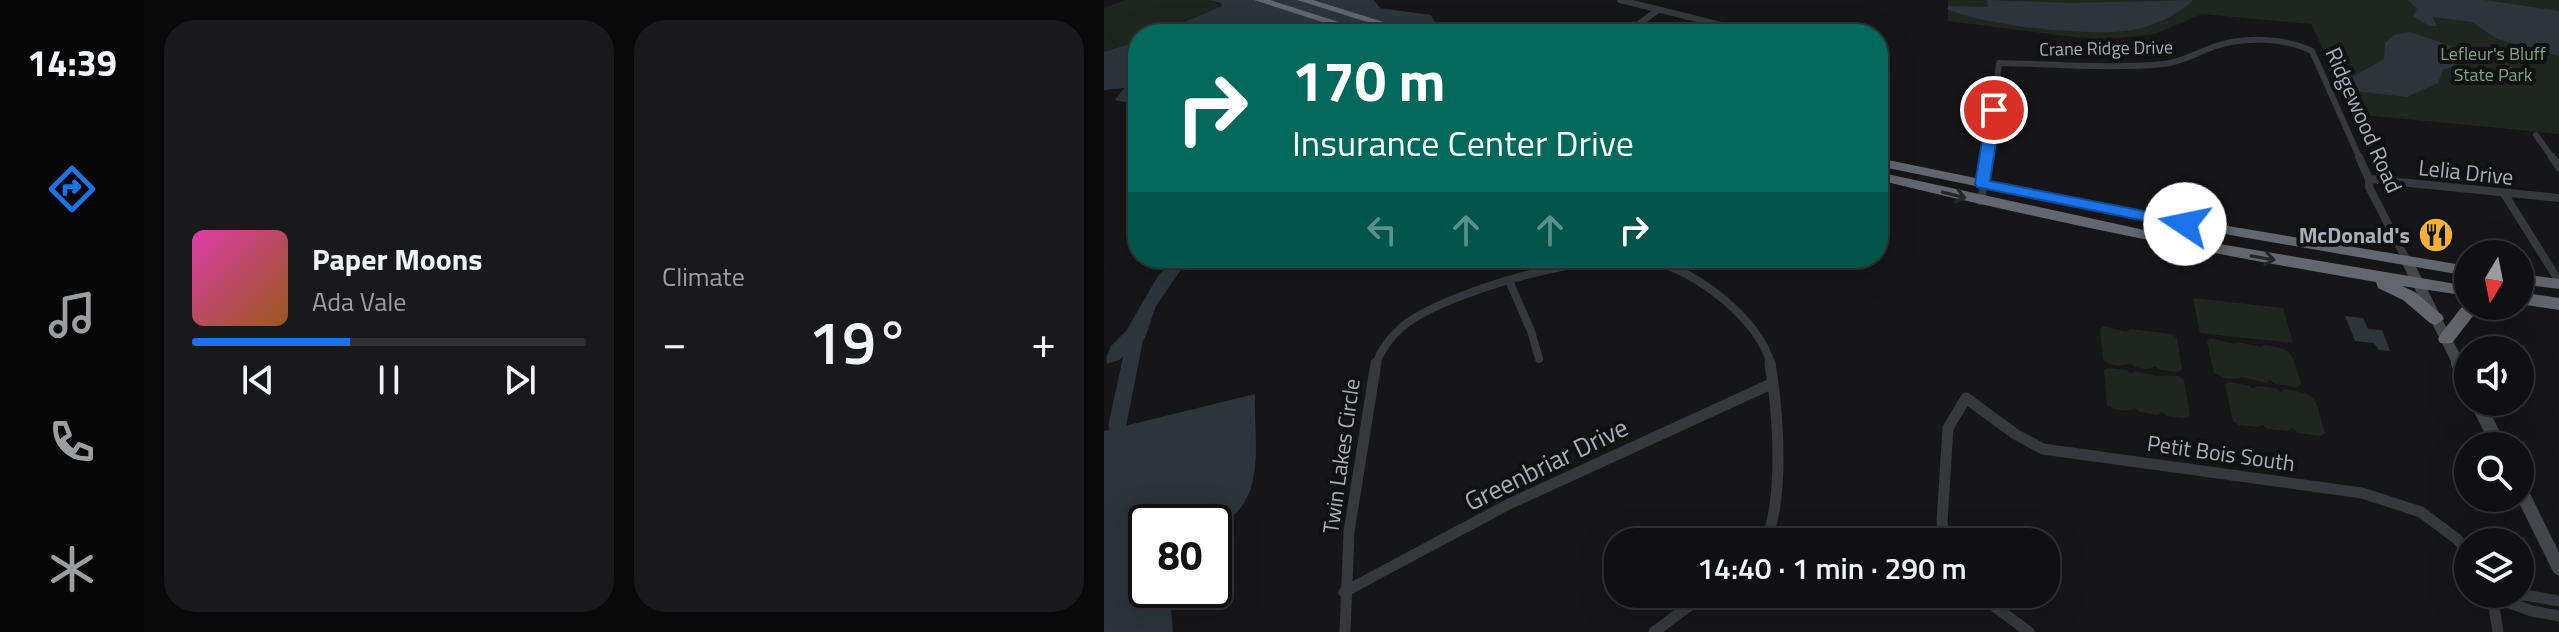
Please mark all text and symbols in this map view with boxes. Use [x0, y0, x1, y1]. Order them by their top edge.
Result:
street label: Crane Ridge Drive [2039, 33, 2173, 63]
text: 14:39 [27, 35, 117, 90]
text: 170 m [1292, 38, 1445, 123]
park label: Lefleur's Bluff State Park [2440, 40, 2546, 88]
street label: Ridgewood Road [2317, 42, 2411, 198]
icon: right [1160, 56, 1264, 160]
pin [1960, 76, 2028, 144]
icon: arrive [1972, 88, 2016, 132]
text: Insurance Center Drive [1292, 115, 1634, 170]
street label: Lelia Drive [2417, 150, 2515, 194]
icon: directions [44, 161, 100, 217]
position arrow [2143, 182, 2227, 266]
one-way arrow [1940, 188, 1966, 203]
icon: left [1360, 208, 1404, 252]
icon: ahead [1444, 208, 1488, 252]
icon: ahead [1528, 208, 1572, 252]
icon: right [1612, 208, 1656, 252]
restaurant icon: McDonald's [2417, 216, 2455, 254]
place label: McDonald's [2299, 218, 2410, 252]
text: Paper Moons [312, 236, 482, 282]
north arrow [2454, 240, 2534, 320]
map controls [2454, 240, 2534, 608]
one-way arrow [2250, 252, 2275, 267]
text: Climate [662, 257, 745, 296]
text: Ada Vale [312, 282, 406, 321]
icon: music [44, 287, 100, 343]
text: 19° [809, 296, 909, 387]
text: − [662, 308, 687, 375]
text: + [1031, 308, 1056, 375]
button: sound [2454, 336, 2534, 416]
icon: previous [236, 358, 280, 402]
icon: pause [367, 358, 411, 402]
icon: next [498, 358, 542, 402]
street label: Twin Lakes Circle [1313, 376, 1369, 536]
street label: Greenbriar Drive [1457, 407, 1635, 521]
icon: phone [44, 414, 100, 470]
street label: Petit Bois South [2145, 426, 2297, 480]
button: search [2454, 432, 2534, 512]
speed limit sign: 80 [1128, 504, 1232, 608]
button: layers [2454, 528, 2534, 608]
icon: climate [44, 541, 100, 597]
text: 14:40 · 1 min · 290 m [1697, 545, 1967, 591]

